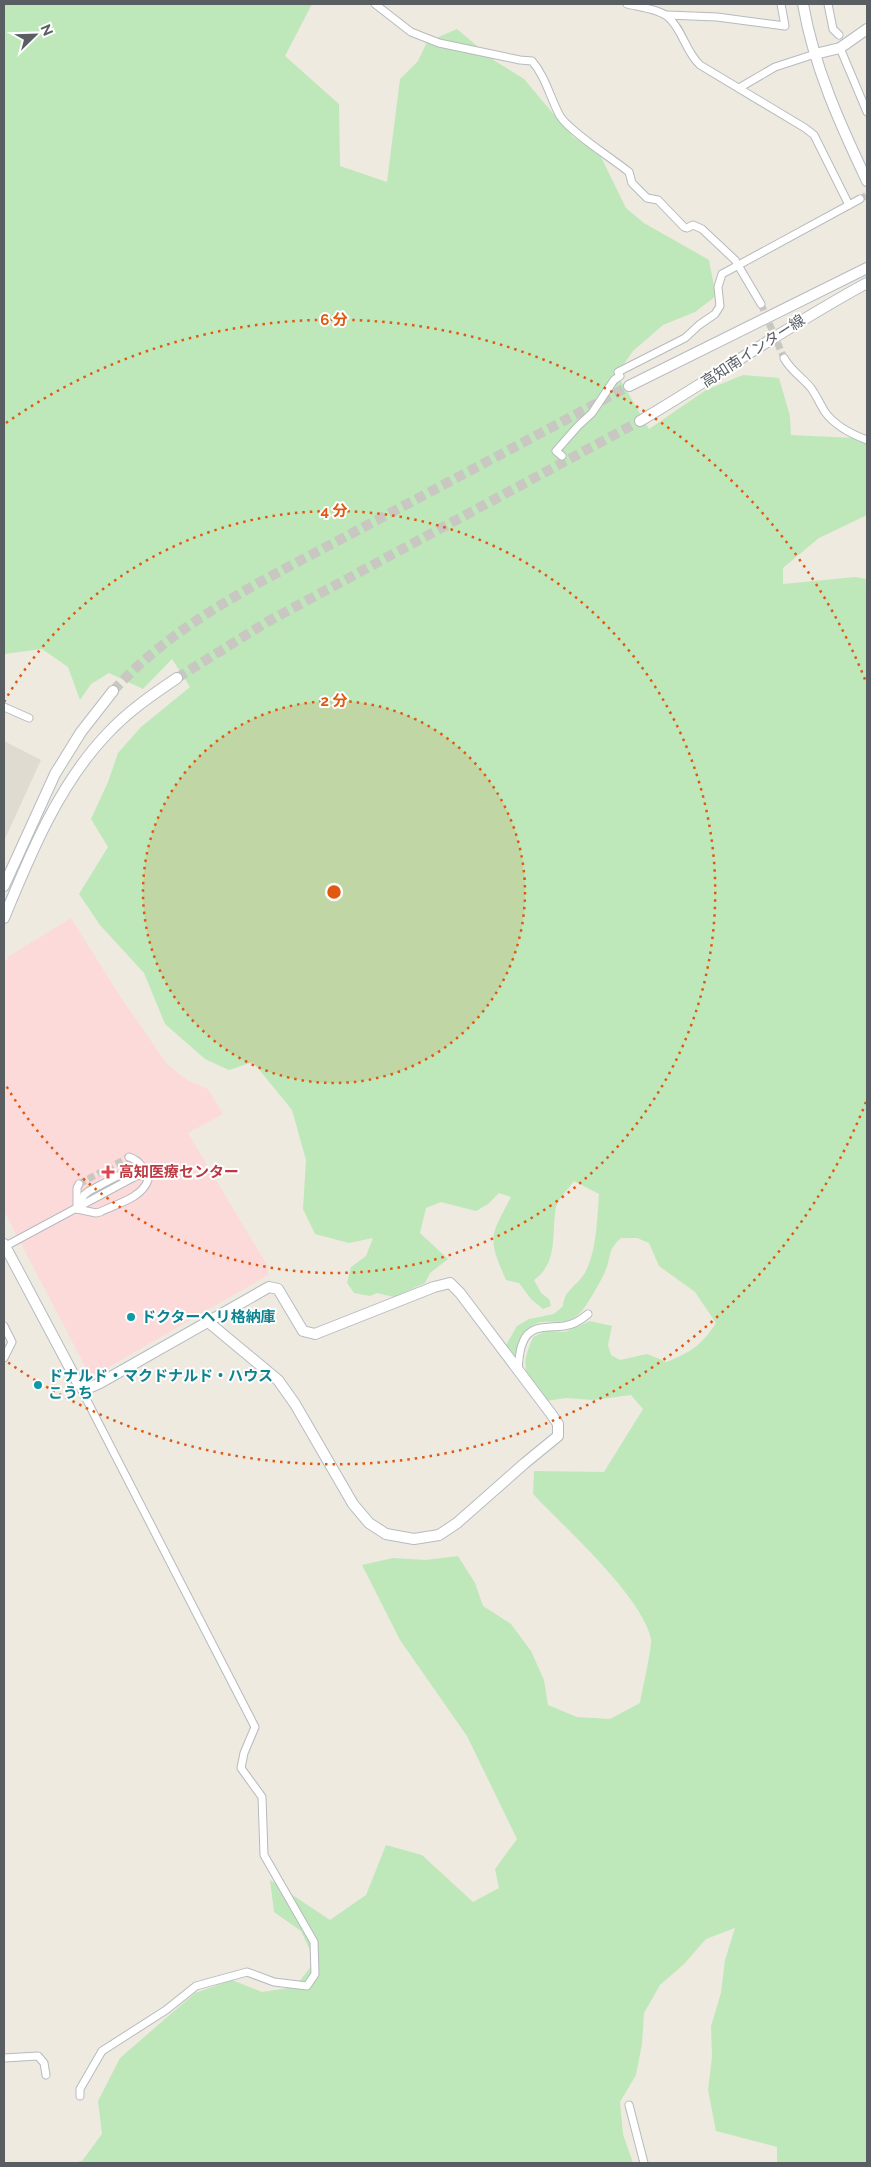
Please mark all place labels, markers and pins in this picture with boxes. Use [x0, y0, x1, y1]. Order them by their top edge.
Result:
centre of rings [325, 883, 343, 901]
place label: 高知医療センター [119, 1163, 239, 1181]
marker: 高知医療センター [101, 1165, 115, 1179]
place label: ドクターヘリ格納庫 [141, 1308, 275, 1326]
marker: ドクターヘリ格納庫 [125, 1311, 137, 1323]
place label: ドナルド・マクドナルド・ハウス こうち [48, 1367, 273, 1402]
marker: ドナルド・マクドナルド・ハウス こうち [32, 1379, 44, 1391]

